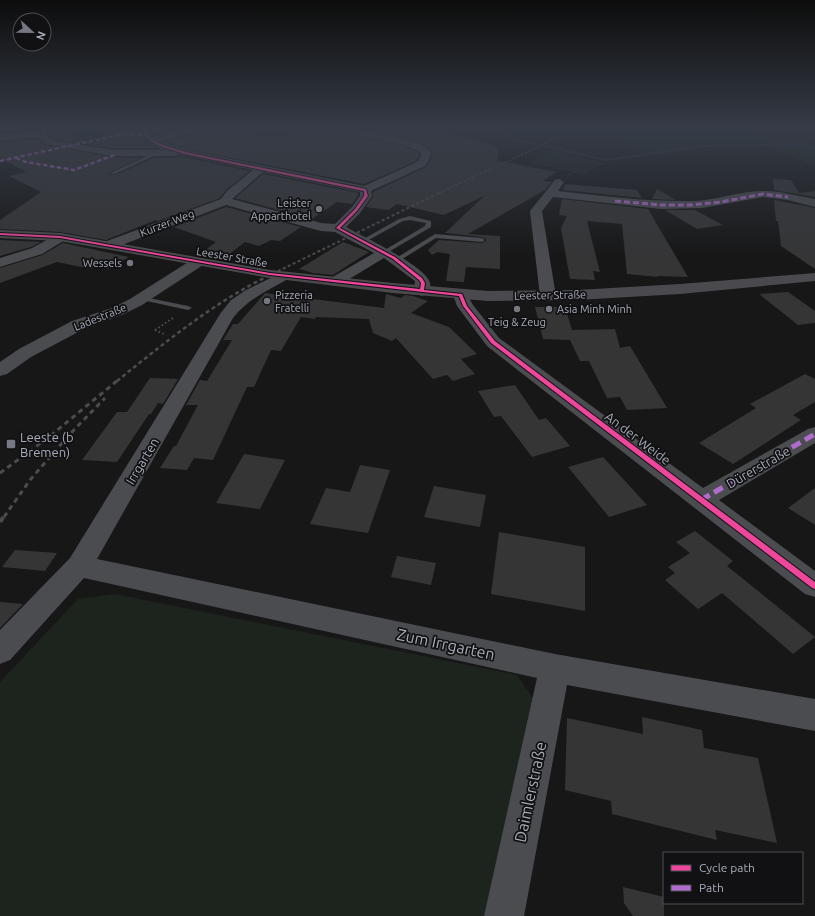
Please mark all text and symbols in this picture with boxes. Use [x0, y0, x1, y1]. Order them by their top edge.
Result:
north arrow [12, 12, 52, 52]
text: N [34, 30, 48, 42]
place label: Leister Apparthotel [251, 197, 312, 222]
marker: Leister Apparthotel [314, 204, 324, 214]
street label: Kurzer Weg [138, 207, 196, 239]
street label: Leester Straße [195, 245, 269, 269]
place label: Wessels [83, 257, 122, 269]
marker: Wessels [125, 258, 135, 268]
street label: Leester Straße [514, 288, 586, 302]
place label: Pizzeria Fratelli [275, 289, 313, 314]
marker: Pizzeria Fratelli [262, 296, 272, 306]
street label: Ladestraße [72, 301, 128, 333]
place label: Asia Minh Minh [557, 303, 632, 315]
marker: Teig & Zeug [512, 304, 522, 314]
marker: Asia Minh Minh [544, 304, 554, 314]
place label: Teig & Zeug [488, 316, 546, 328]
street label: An der Weide [602, 409, 674, 467]
place label: Leeste (b Bremen) [20, 430, 74, 460]
street label: Irrgarten [123, 435, 161, 487]
marker: Leeste (b Bremen) [5, 438, 17, 450]
street label: Dürerstraße [724, 443, 792, 491]
street label: Zum Irrgarten [395, 625, 497, 663]
street label: Daimlerstraße [511, 740, 549, 844]
legend [663, 852, 803, 904]
text: Cycle path [699, 861, 755, 874]
text: Path [699, 881, 724, 894]

